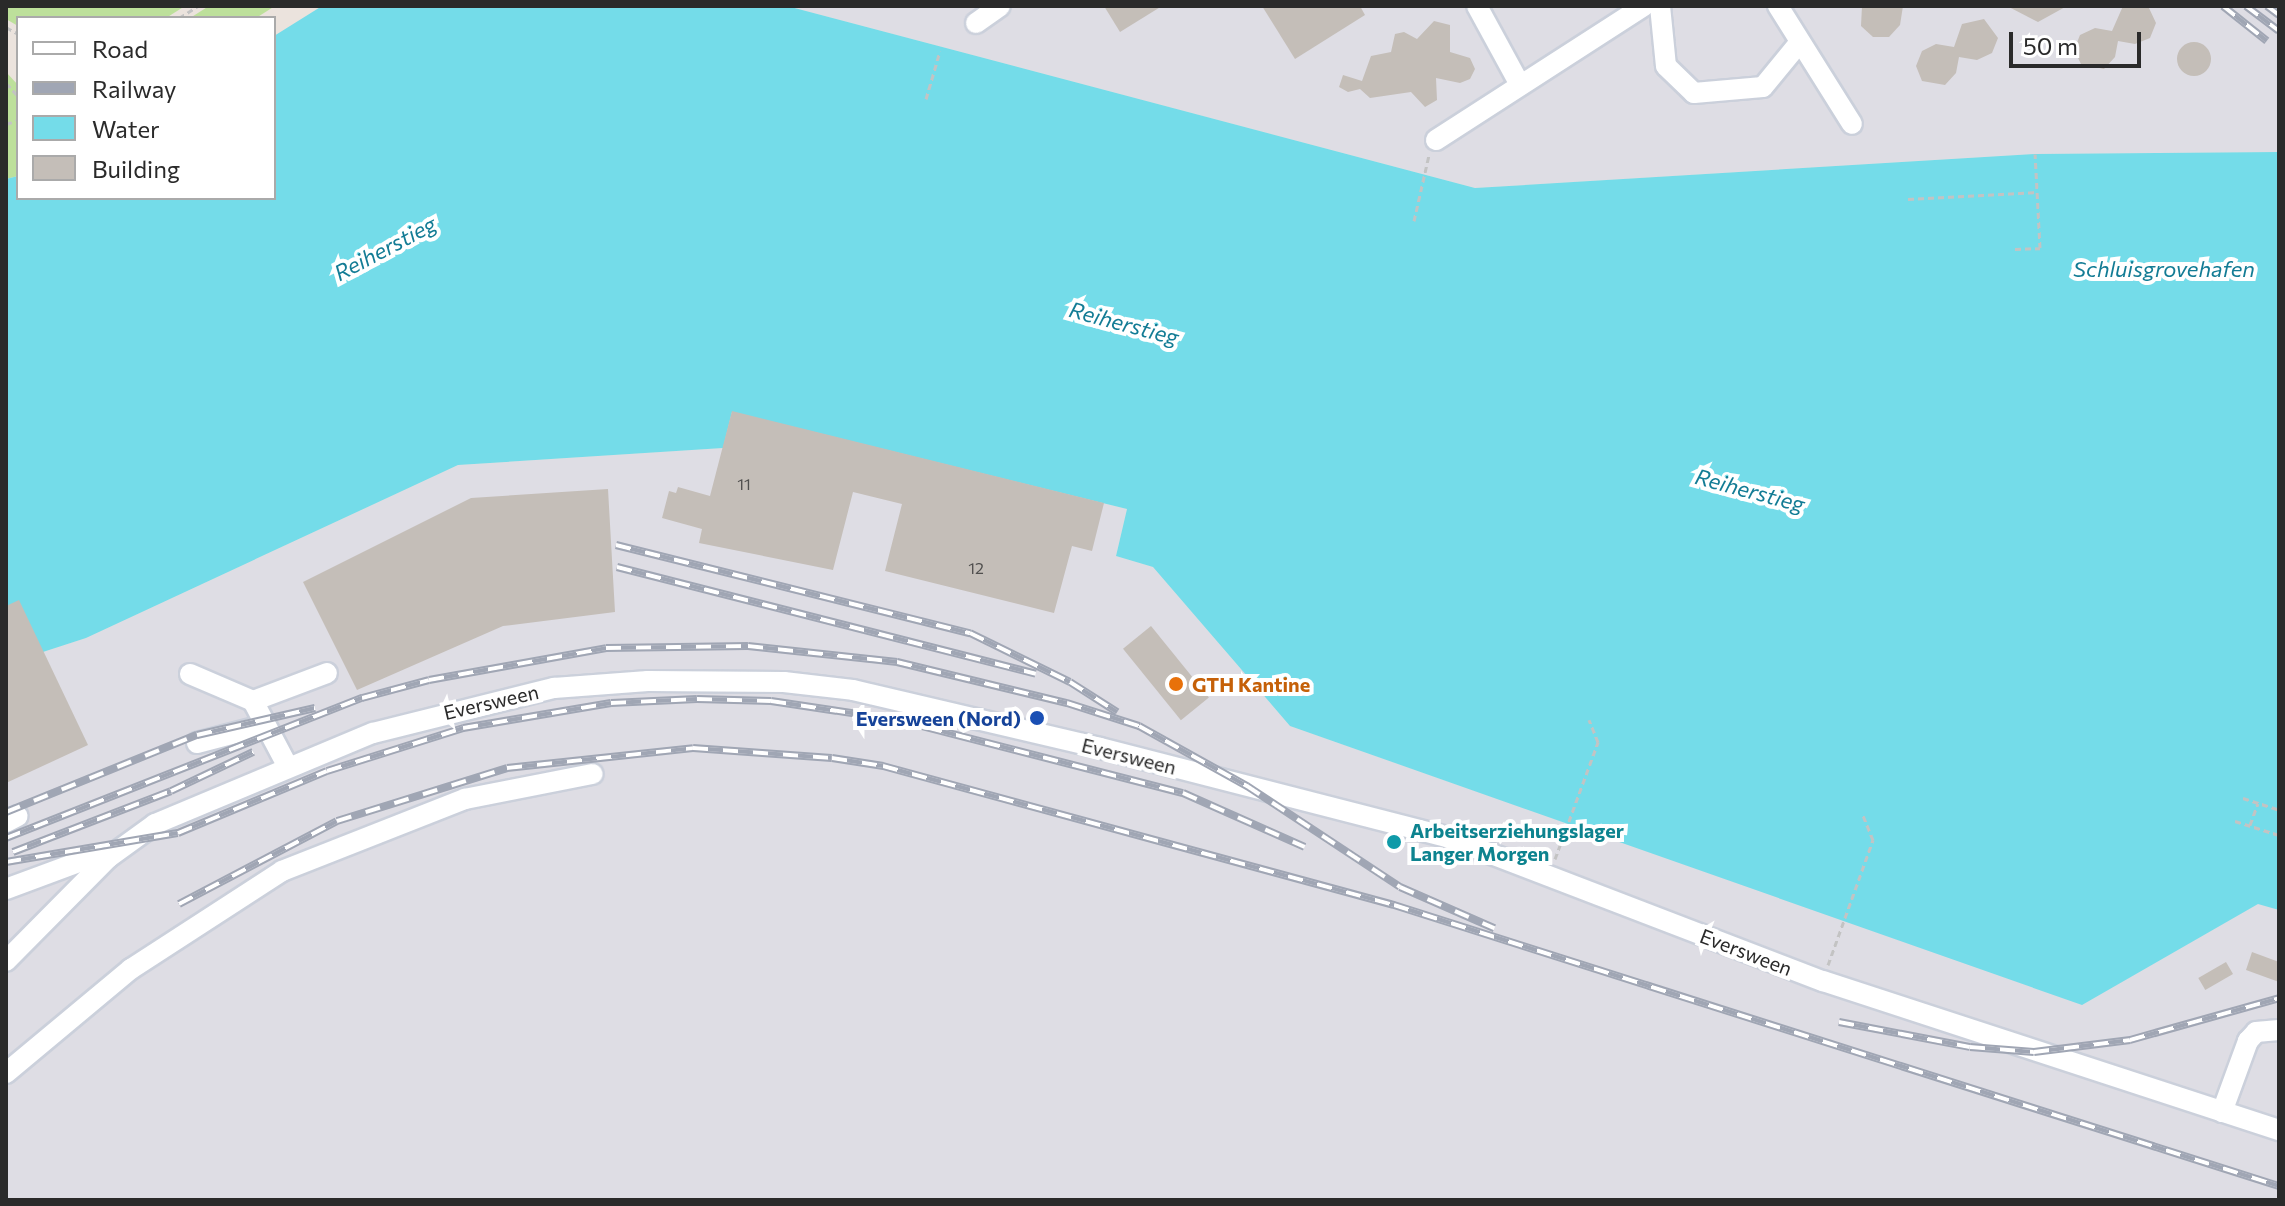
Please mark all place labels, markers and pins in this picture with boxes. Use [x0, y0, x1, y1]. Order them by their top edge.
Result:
place label: GTH Kantine [1192, 672, 1310, 696]
marker: GTH Kantine [1167, 675, 1185, 693]
place label: Eversween (Nord) [856, 706, 1021, 730]
marker: Eversween (Nord) [1028, 709, 1046, 727]
place label: Arbeitserziehungslager Langer Morgen [1410, 818, 1624, 865]
marker: Arbeitserziehungslager Langer Morgen [1385, 833, 1403, 851]

